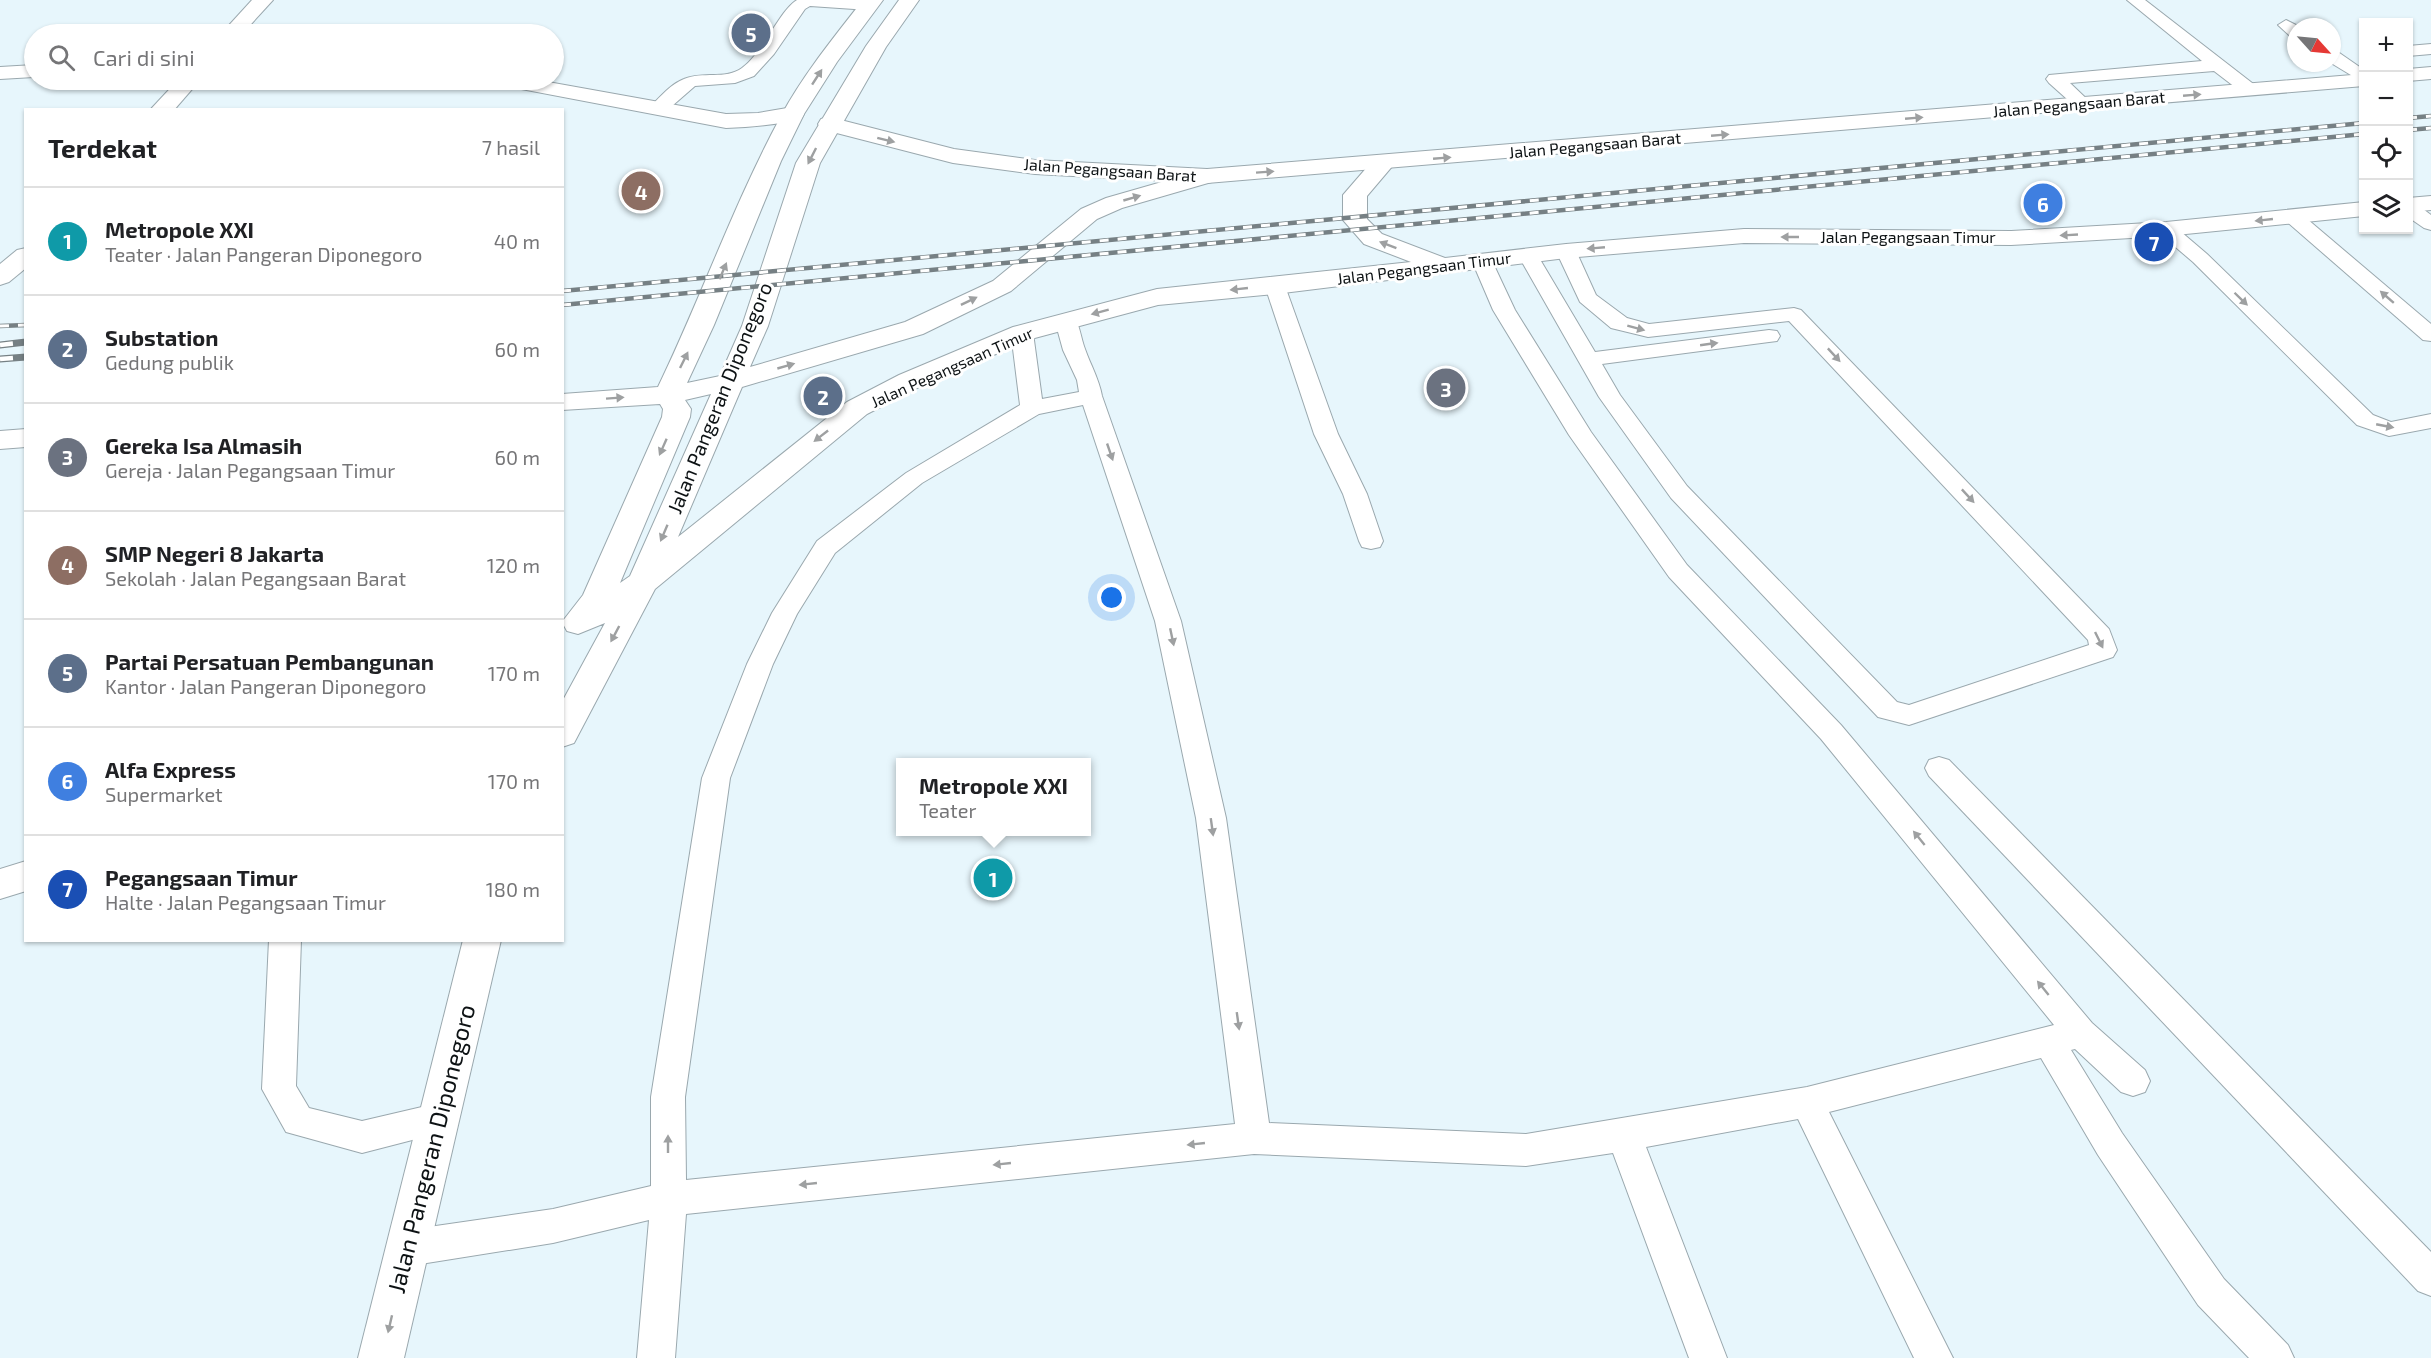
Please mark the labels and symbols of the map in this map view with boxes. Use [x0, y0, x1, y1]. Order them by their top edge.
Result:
pin: 5 [732, 10, 771, 56]
north arrow [2287, 18, 2341, 72]
one-way arrow [811, 69, 822, 85]
street label: Jalan Pegangsaan Barat [1992, 86, 2166, 121]
one-way arrow [2183, 90, 2202, 100]
one-way arrow [1905, 113, 1924, 123]
street label: Jalan Pegangsaan Barat [1508, 127, 1682, 162]
one-way arrow [1710, 130, 1729, 139]
one-way arrow [876, 135, 895, 145]
one-way arrow [807, 148, 817, 165]
one-way arrow [1432, 153, 1451, 163]
street label: Jalan Pegangsaan Barat [1023, 154, 1197, 185]
one-way arrow [1256, 167, 1275, 177]
pin: 4 [622, 168, 660, 213]
pin: 6 [2024, 180, 2062, 226]
one-way arrow [1123, 193, 1141, 202]
one-way arrow [2254, 215, 2273, 224]
pin: 7 [2134, 220, 2174, 264]
street label: Jalan Pegangsaan Timur [1820, 227, 1996, 246]
one-way arrow [2060, 230, 2079, 239]
one-way arrow [1781, 232, 1800, 242]
one-way arrow [1379, 240, 1397, 250]
one-way arrow [1586, 244, 1605, 253]
street label: Jalan Pegangsaan Timur [1336, 247, 1513, 288]
one-way arrow [718, 262, 728, 280]
street label: Jalan Pangeran Diponegoro [662, 279, 776, 517]
one-way arrow [1229, 284, 1248, 294]
one-way arrow [2234, 291, 2248, 305]
one-way arrow [2380, 291, 2395, 304]
one-way arrow [961, 297, 978, 306]
one-way arrow [1091, 308, 1109, 318]
street label: Jalan Pegangsaan Timur [868, 322, 1036, 411]
one-way arrow [1627, 324, 1645, 333]
one-way arrow [1699, 339, 1718, 348]
one-way arrow [1826, 348, 1840, 362]
one-way arrow [679, 351, 689, 369]
one-way arrow [777, 361, 795, 370]
pin: 3 [1426, 366, 1466, 410]
pin: 2 [804, 374, 842, 418]
one-way arrow [606, 393, 625, 403]
one-way arrow [2376, 422, 2395, 431]
one-way arrow [814, 430, 829, 442]
one-way arrow [658, 438, 667, 456]
one-way arrow [1106, 443, 1115, 461]
one-way arrow [1960, 489, 1974, 503]
one-way arrow [659, 525, 669, 543]
your location [1097, 583, 1126, 612]
one-way arrow [611, 625, 621, 643]
one-way arrow [1167, 627, 1177, 646]
one-way arrow [2095, 631, 2104, 648]
one-way arrow [1208, 818, 1217, 837]
one-way arrow [1912, 830, 1925, 846]
pin: 1 [974, 856, 1012, 900]
one-way arrow [2036, 980, 2049, 996]
street label: Jalan Pangeran Diponegoro [381, 1001, 480, 1296]
one-way arrow [1234, 1011, 1243, 1030]
one-way arrow [663, 1135, 673, 1154]
one-way arrow [1186, 1139, 1205, 1149]
one-way arrow [992, 1159, 1011, 1169]
one-way arrow [798, 1179, 817, 1189]
one-way arrow [384, 1315, 394, 1333]

